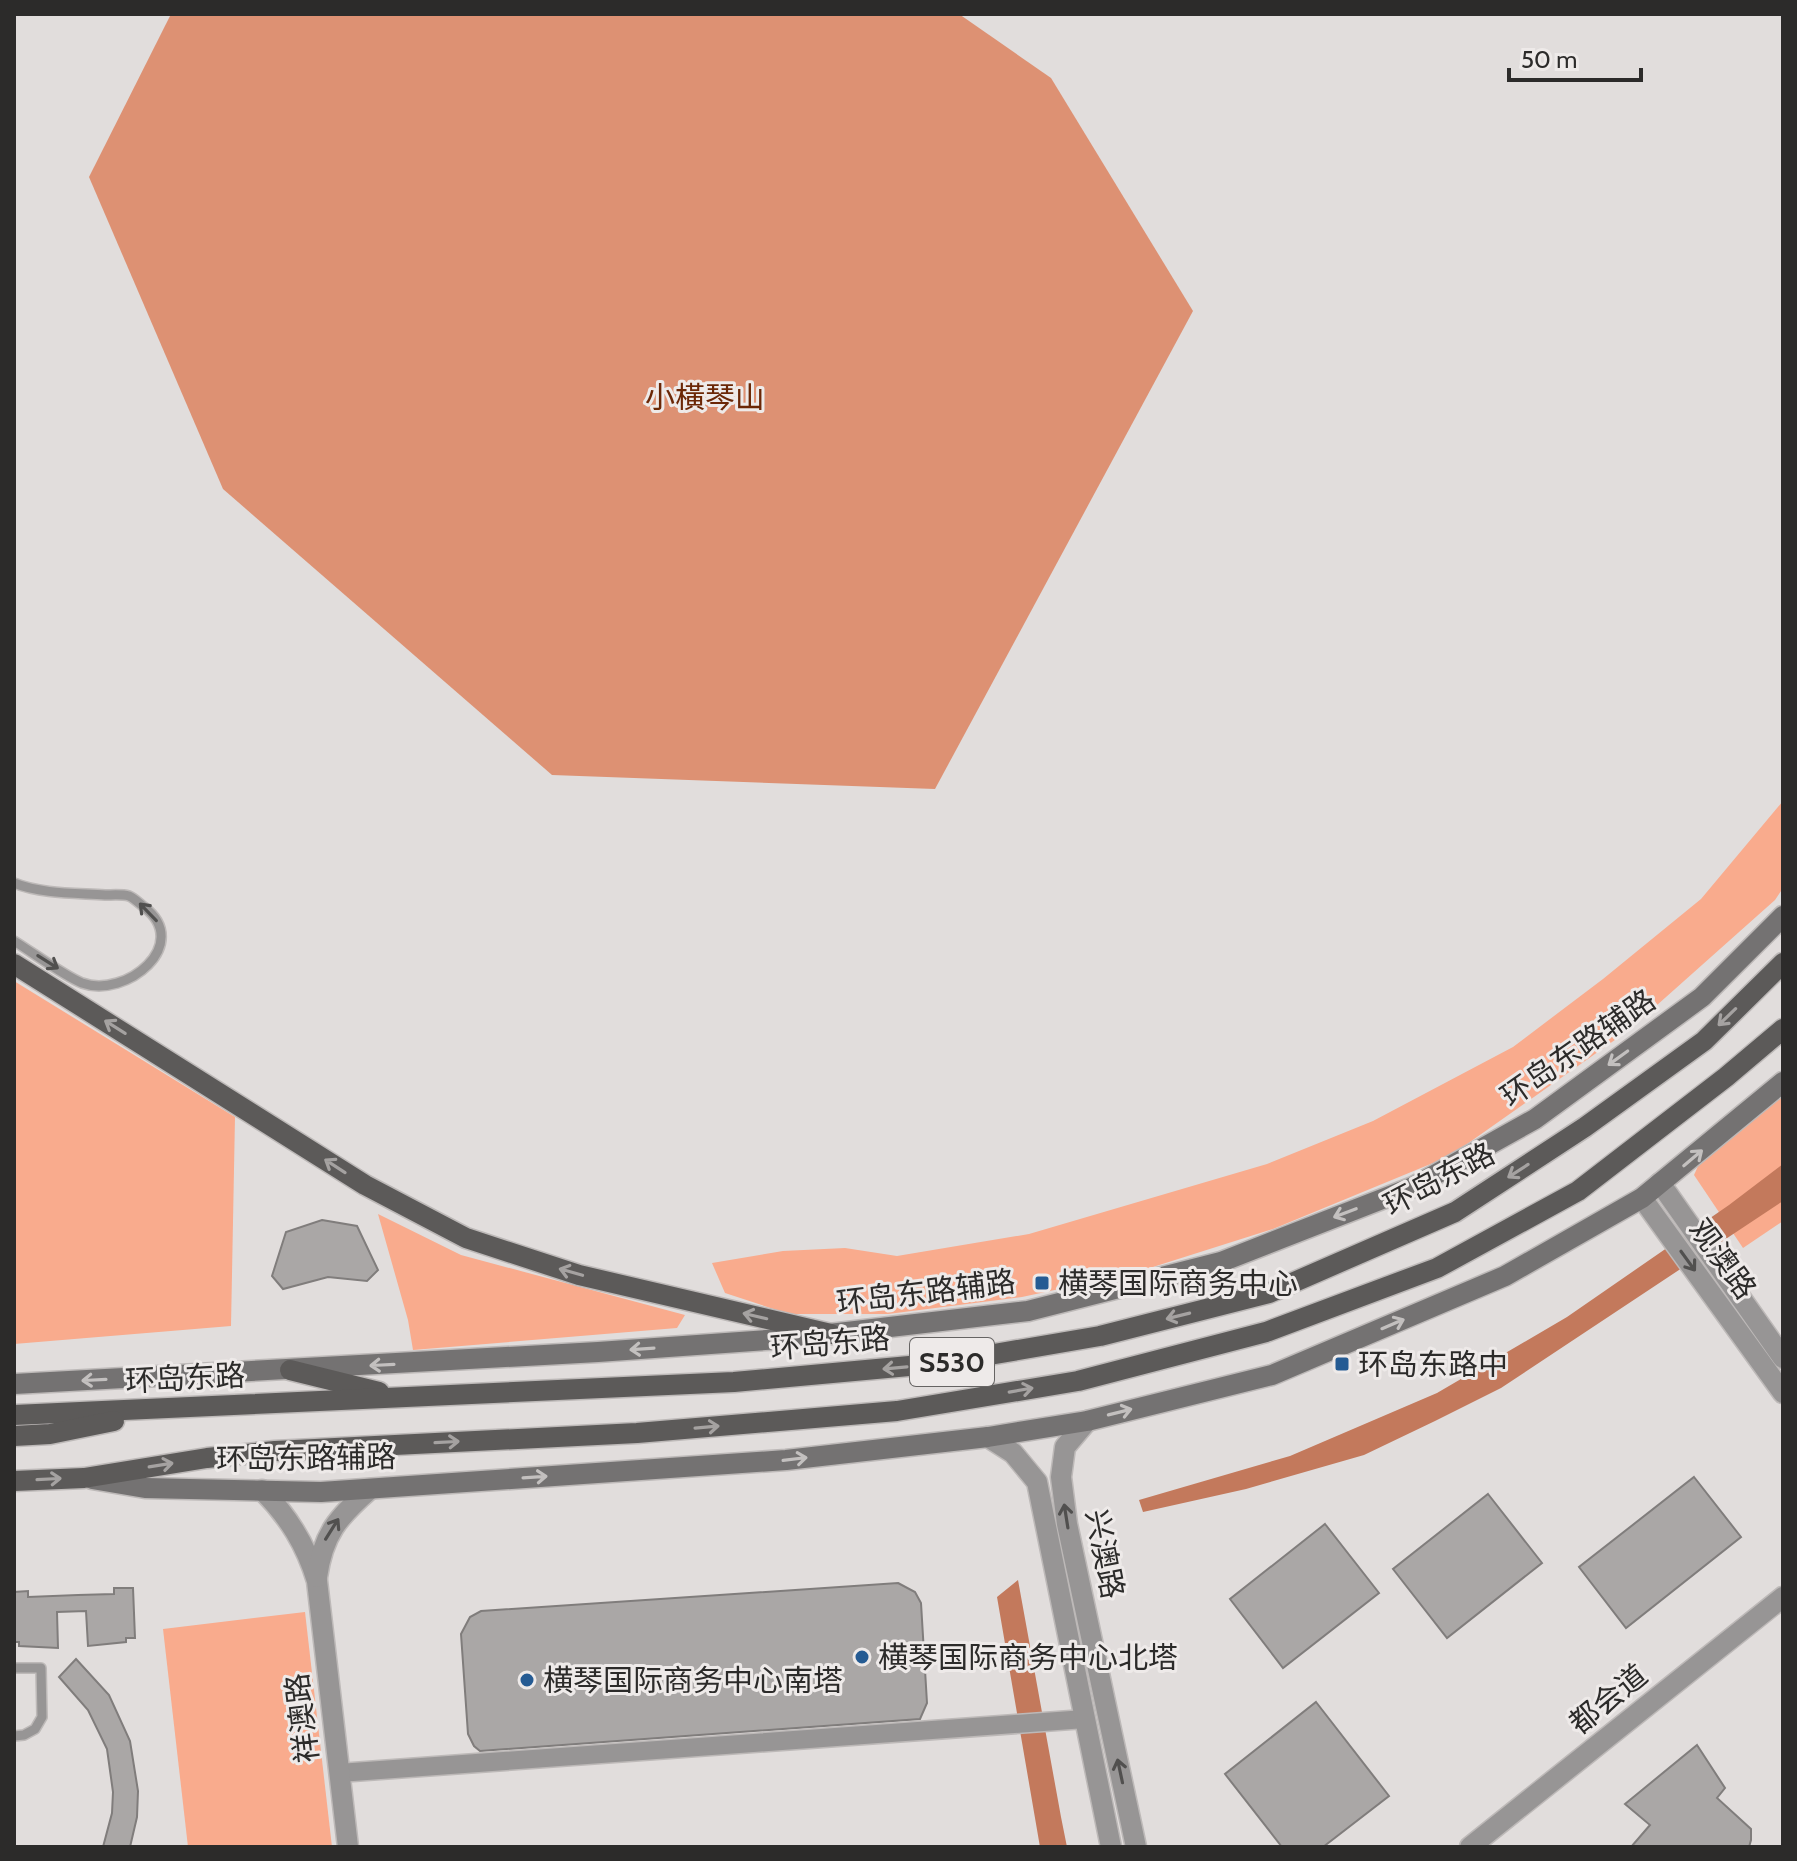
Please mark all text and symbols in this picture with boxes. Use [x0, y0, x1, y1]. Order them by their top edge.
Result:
scale bar [1509, 32, 1641, 82]
text: 50 m [1521, 45, 1577, 74]
park label: 小橫琴山 [645, 379, 765, 416]
one-way arrow [138, 902, 157, 922]
one-way arrow [36, 954, 59, 970]
street label: 环岛东路辅路 [1494, 981, 1662, 1115]
one-way arrow [1717, 1008, 1737, 1027]
one-way arrow [104, 1019, 127, 1035]
one-way arrow [1608, 1049, 1630, 1066]
street label: 环岛东路 [1377, 1134, 1501, 1224]
one-way arrow [1682, 1149, 1702, 1167]
one-way arrow [324, 1157, 347, 1173]
one-way arrow [1507, 1163, 1530, 1179]
one-way arrow [1333, 1207, 1358, 1221]
street label: 观澳路 [1682, 1212, 1764, 1306]
one-way arrow [1680, 1250, 1696, 1272]
street label: 环岛东路辅路 [834, 1263, 1018, 1321]
one-way arrow [559, 1264, 585, 1279]
place label: 横琴国际商务中心 [1058, 1265, 1298, 1302]
marker: 横琴国际商务中心 [1033, 1274, 1051, 1292]
one-way arrow [743, 1308, 768, 1323]
one-way arrow [1166, 1310, 1191, 1325]
one-way arrow [1380, 1315, 1404, 1330]
street label: 环岛东路 [769, 1319, 891, 1367]
road number: S530 [910, 1338, 994, 1386]
one-way arrow [629, 1342, 655, 1357]
place label: 环岛东路中 [1358, 1346, 1508, 1383]
marker: 环岛东路中 [1333, 1355, 1351, 1373]
street label: 环岛东路 [124, 1356, 246, 1400]
one-way arrow [369, 1357, 396, 1372]
one-way arrow [882, 1360, 909, 1375]
one-way arrow [81, 1373, 108, 1388]
one-way arrow [1007, 1382, 1033, 1397]
one-way arrow [1106, 1404, 1132, 1419]
one-way arrow [693, 1420, 720, 1435]
one-way arrow [433, 1435, 460, 1450]
street label: 环岛东路辅路 [216, 1438, 396, 1478]
one-way arrow [781, 1452, 808, 1467]
one-way arrow [147, 1457, 173, 1472]
one-way arrow [521, 1469, 548, 1484]
one-way arrow [35, 1472, 62, 1487]
one-way arrow [1058, 1504, 1073, 1529]
street label: 兴澳路 [1078, 1506, 1132, 1602]
one-way arrow [325, 1518, 341, 1541]
place label: 横琴国际商务中心北塔 [878, 1639, 1178, 1676]
marker: 横琴国际商务中心北塔 [853, 1648, 871, 1666]
street label: 都会道 [1561, 1656, 1655, 1742]
place label: 横琴国际商务中心南塔 [543, 1662, 843, 1699]
street label: 祥澳路 [278, 1671, 326, 1765]
marker: 横琴国际商务中心南塔 [518, 1671, 536, 1689]
one-way arrow [1111, 1758, 1126, 1784]

